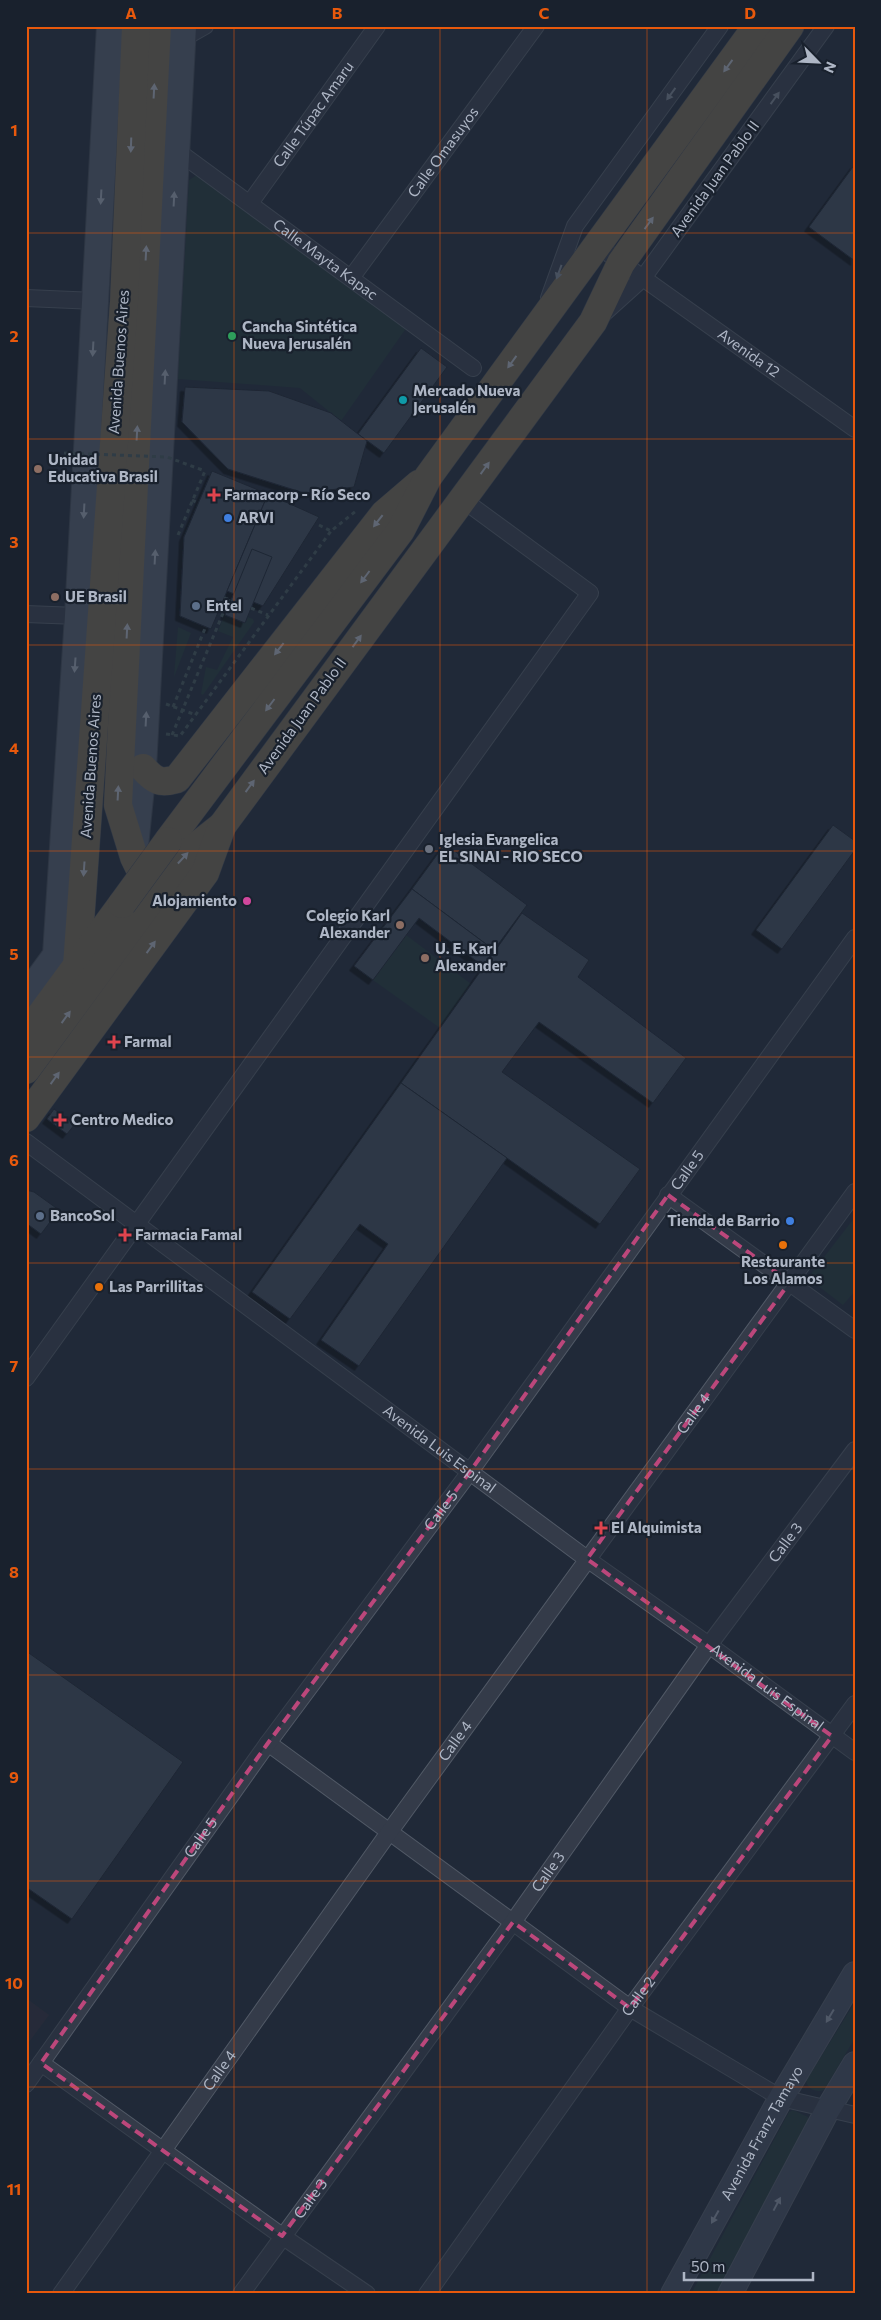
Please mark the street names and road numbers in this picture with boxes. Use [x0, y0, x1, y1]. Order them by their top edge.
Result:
street label: Calle Túpac Amaru [269, 57, 357, 170]
street label: Calle Omasuyos [403, 103, 482, 201]
street label: Avenida Juan Pablo II [666, 117, 762, 240]
street label: Calle Mayta Kapac [270, 214, 382, 303]
street label: Avenida Buenos Aires [104, 289, 132, 435]
street label: Avenida 12 [715, 324, 784, 381]
street label: Avenida Juan Pablo II [253, 654, 349, 777]
street label: Avenida Buenos Aires [76, 693, 104, 839]
street label: Calle 5 [666, 1146, 707, 1193]
street label: Calle 4 [672, 1389, 713, 1437]
street label: Avenida Luis Espinal [380, 1401, 500, 1496]
street label: Calle 5 [420, 1486, 461, 1533]
street label: Calle 3 [764, 1519, 806, 1566]
street label: Avenida Luis Espinal [707, 1639, 828, 1734]
street label: Calle 4 [434, 1717, 475, 1764]
street label: Calle 5 [180, 1814, 220, 1861]
street label: Calle 3 [527, 1848, 568, 1895]
street label: Calle 2 [617, 1973, 658, 2019]
street label: Calle 4 [198, 2046, 239, 2094]
street label: Avenida Franz Tamayo [716, 2062, 806, 2203]
street label: Calle 3 [289, 2175, 330, 2222]

